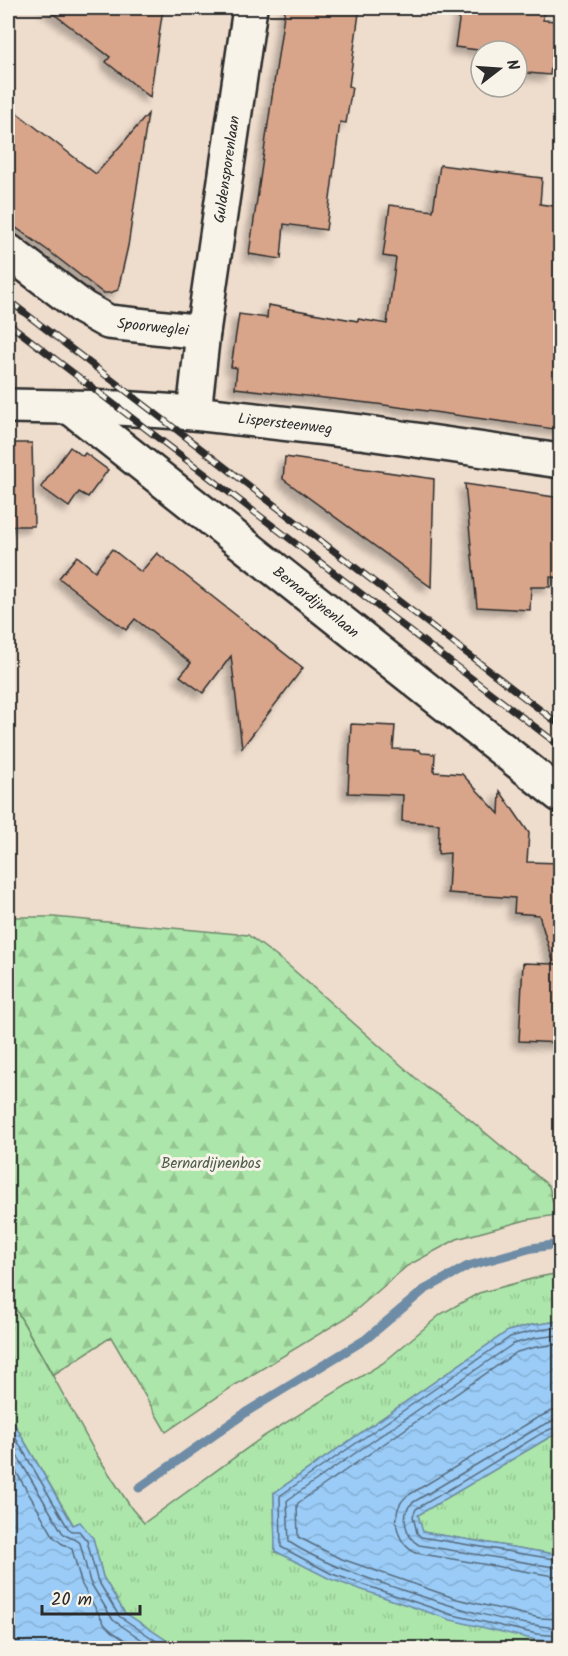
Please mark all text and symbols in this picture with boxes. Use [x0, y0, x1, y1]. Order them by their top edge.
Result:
north arrow [469, 39, 529, 99]
text: N [498, 57, 525, 74]
street label: Guldensporenlaan [208, 114, 247, 225]
street label: Spoorweglei [116, 312, 191, 344]
street label: Lispersteenweg [237, 407, 334, 442]
street label: Bernardijnenlaan [267, 561, 364, 645]
park label: Bernardijnenbos [161, 1152, 262, 1176]
scale bar [42, 1578, 140, 1616]
text: 20 m [51, 1586, 92, 1615]

